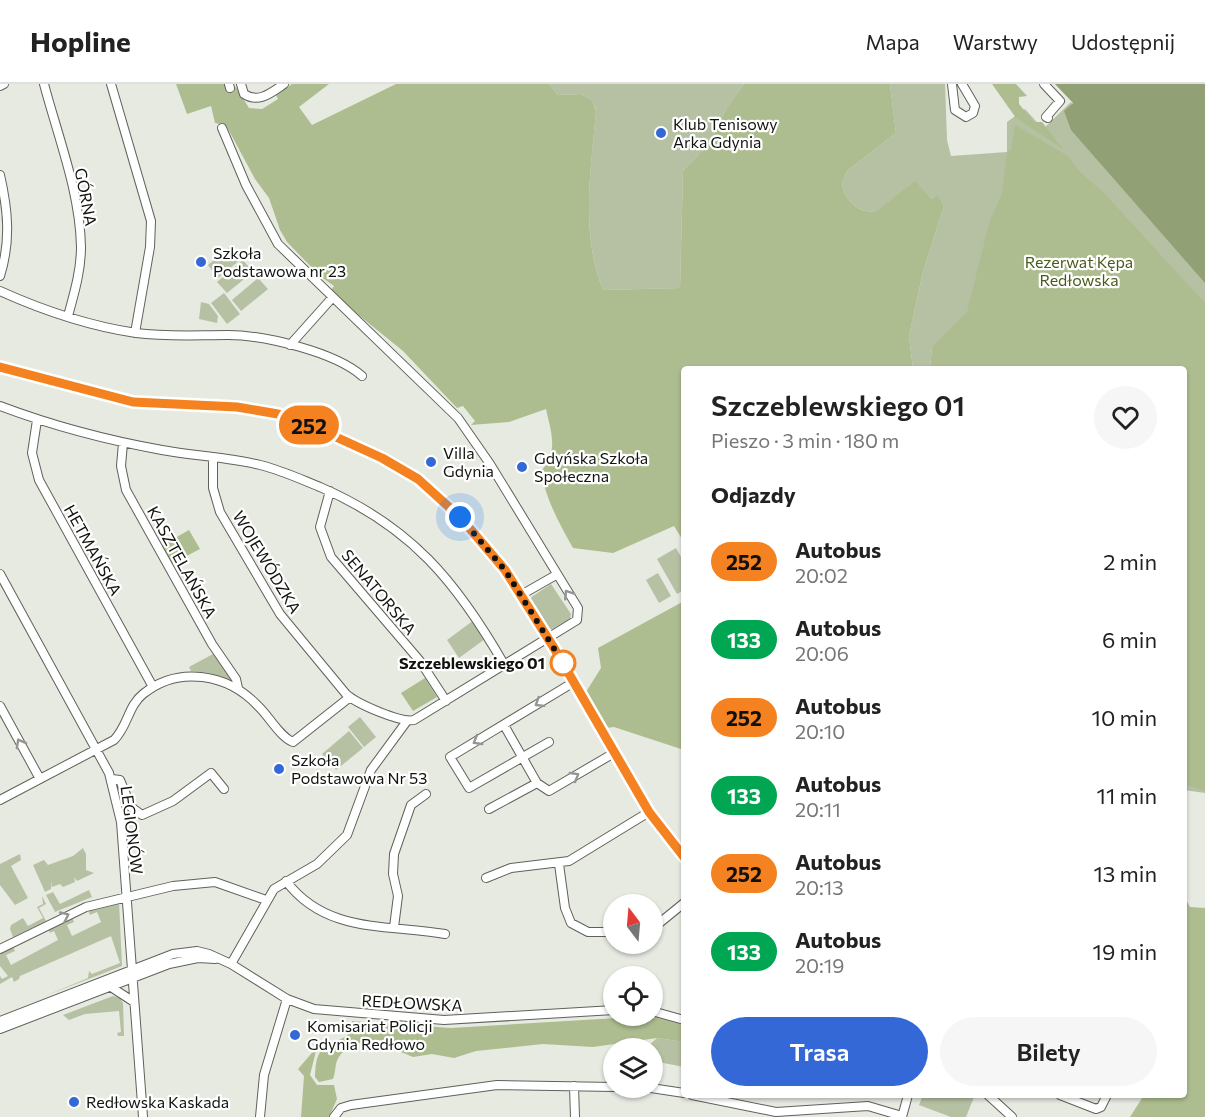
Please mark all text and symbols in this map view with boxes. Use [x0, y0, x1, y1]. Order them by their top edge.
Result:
text: Hopline [30, 24, 131, 58]
text: Mapa [866, 29, 920, 54]
text: Warstwy [953, 29, 1038, 54]
text: Udostępnij [1071, 29, 1175, 54]
place label: Klub Tenisowy Arka Gdynia [673, 114, 778, 151]
marker: Klub Tenisowy Arka Gdynia [654, 126, 668, 140]
street label: GÓRNA [72, 166, 101, 227]
place label: Szkoła Podstawowa nr 23 [213, 243, 346, 280]
park label: Rezerwat Kępa Redłowska [1025, 252, 1133, 289]
marker: Szkoła Podstawowa nr 23 [194, 255, 208, 269]
button: heart [1094, 386, 1157, 449]
text: Szczeblewskiego 01 [711, 388, 965, 422]
line badge: 252 [274, 406, 344, 444]
text: 252 [291, 413, 327, 438]
text: Pieszo · 3 min · 180 m [711, 428, 899, 452]
place label: Villa Gdynia [443, 443, 494, 480]
place label: Gdyńska Szkoła Społeczna [534, 448, 648, 485]
marker: Villa Gdynia [424, 455, 438, 469]
marker: Gdyńska Szkoła Społeczna [515, 460, 529, 474]
text: Odjazdy [711, 481, 796, 508]
street label: HETMAŃSKA [61, 501, 126, 598]
street label: KASZTELAŃSKA [144, 502, 221, 621]
your location [445, 502, 475, 532]
street label: WOJEWÓDZKA [229, 507, 306, 616]
text: Autobus [795, 536, 881, 563]
street label: SENATORSKA [338, 545, 421, 638]
text: 2 min [1103, 548, 1157, 575]
text: 252 [726, 549, 762, 574]
text: 20:02 [795, 563, 848, 587]
one-way arrow [564, 589, 575, 600]
text: Autobus [795, 614, 881, 641]
text: 6 min [1102, 626, 1157, 653]
text: 133 [727, 627, 761, 652]
text: 20:06 [795, 641, 849, 665]
marker: Szczeblewskiego 01 [550, 650, 576, 676]
place label: Szczeblewskiego 01 [399, 653, 545, 672]
text: Autobus [795, 692, 881, 719]
one-way arrow [535, 696, 545, 708]
text: 10 min [1092, 704, 1157, 731]
text: 252 [726, 705, 762, 730]
text: 20:10 [795, 719, 845, 743]
one-way arrow [473, 734, 483, 745]
one-way arrow [16, 738, 27, 749]
place label: Szkoła Podstawowa Nr 53 [291, 750, 427, 787]
marker: Szkoła Podstawowa Nr 53 [272, 762, 286, 776]
text: Autobus [795, 770, 881, 797]
one-way arrow [569, 771, 579, 783]
text: 11 min [1097, 782, 1157, 809]
text: 133 [727, 783, 761, 808]
street label: LEGIONÓW [118, 785, 147, 875]
text: 20:11 [795, 797, 841, 821]
text: Autobus [795, 848, 881, 875]
text: 13 min [1093, 860, 1157, 887]
text: 252 [726, 861, 762, 886]
text: 20:13 [795, 875, 844, 899]
north arrow [603, 894, 663, 954]
map controls [603, 894, 663, 1098]
one-way arrow [58, 912, 69, 924]
text: Autobus [795, 926, 881, 953]
text: 19 min [1093, 938, 1157, 965]
text: 133 [727, 939, 761, 964]
text: 20:19 [795, 953, 845, 977]
button: locate [603, 966, 663, 1026]
street label: REDŁOWSKA [361, 990, 463, 1015]
place label: Komisariat Policji Gdynia Redłowo [307, 1016, 433, 1053]
button: Trasa [711, 1017, 928, 1086]
button: Bilety [940, 1017, 1157, 1086]
marker: Komisariat Policji Gdynia Redłowo [288, 1028, 302, 1042]
button: layers [603, 1038, 663, 1098]
place label: Redłowska Kaskada [86, 1092, 229, 1111]
marker: Redłowska Kaskada [67, 1095, 81, 1109]

